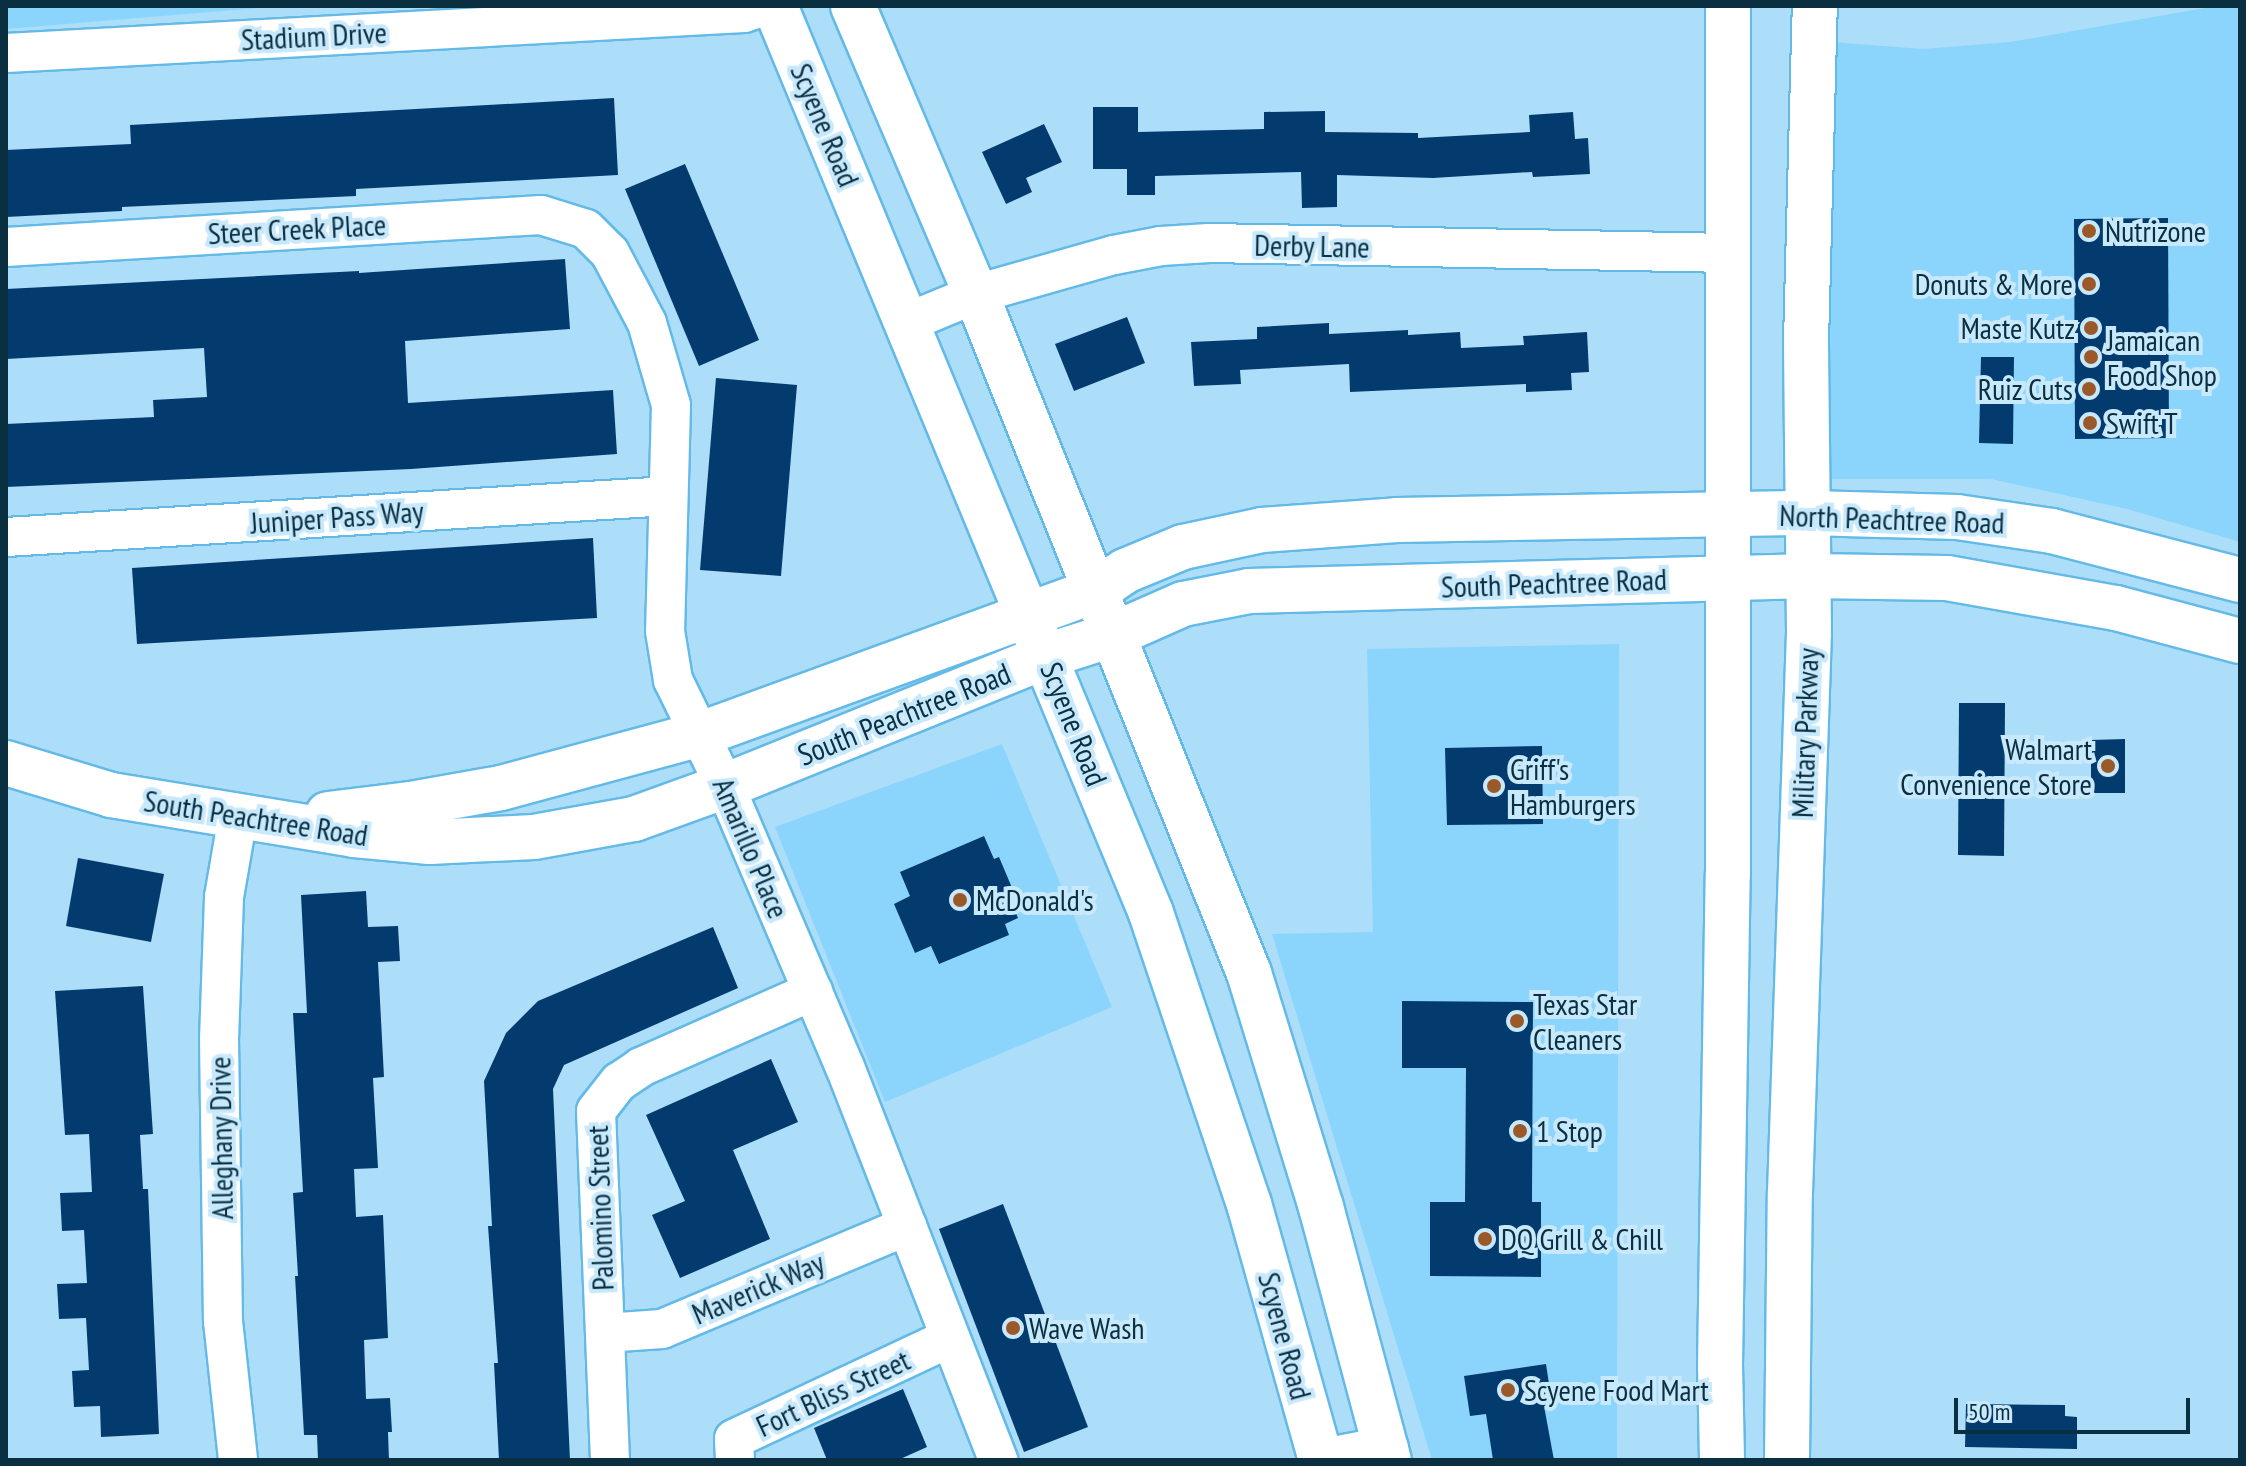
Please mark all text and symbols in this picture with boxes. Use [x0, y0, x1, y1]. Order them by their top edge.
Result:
street label: Stadium Drive [240, 14, 388, 58]
street label: Scyene Road [783, 58, 867, 192]
street label: Steer Creek Place [207, 206, 387, 252]
place label: Nutrizone [2105, 213, 2206, 249]
marker: Nutrizone [2080, 222, 2098, 240]
street label: Derby Lane [1254, 227, 1370, 265]
place label: Donuts & More [1915, 266, 2073, 302]
marker: Donuts & More [2080, 275, 2098, 293]
place label: Maste Kutz [1961, 310, 2075, 346]
marker: Maste Kutz [2082, 319, 2100, 337]
place label: Jamaican Food Shop [2107, 322, 2217, 392]
marker: Jamaican Food Shop [2082, 348, 2100, 366]
place label: Ruiz Cuts [1977, 371, 2073, 407]
marker: Ruiz Cuts [2080, 380, 2098, 398]
place label: Swift T [2106, 405, 2178, 441]
marker: Swift T [2081, 414, 2099, 432]
street label: Juniper Pass Way [249, 493, 425, 541]
street label: North Peachtree Road [1779, 497, 2005, 541]
street label: South Peachtree Road [1440, 561, 1668, 605]
street label: Military Parkway [1784, 647, 1826, 819]
street label: South Peachtree Road [792, 655, 1016, 773]
street label: Scyene Road [1033, 657, 1115, 791]
place label: Walmart Convenience Store [1900, 731, 2092, 802]
place label: Griff's Hamburgers [1510, 751, 1636, 822]
marker: Walmart Convenience Store [2099, 757, 2117, 775]
street label: Amarillo Place [705, 772, 797, 924]
marker: Griff's Hamburgers [1485, 777, 1503, 795]
street label: South Peachtree Road [142, 783, 370, 853]
place label: McDonald's [976, 882, 1094, 918]
marker: McDonald's [951, 891, 969, 909]
place label: Texas Star Cleaners [1533, 986, 1637, 1056]
marker: Texas Star Cleaners [1508, 1012, 1526, 1030]
street label: Alleghany Drive [202, 1056, 240, 1220]
place label: 1 Stop [1536, 1113, 1603, 1149]
marker: 1 Stop [1511, 1122, 1529, 1140]
street label: Palomino Street [579, 1125, 621, 1291]
place label: DQ Grill & Chill [1501, 1221, 1663, 1257]
marker: DQ Grill & Chill [1476, 1230, 1494, 1248]
street label: Maverick Way [686, 1244, 830, 1332]
street label: Scyene Road [1251, 1269, 1319, 1403]
place label: Wave Wash [1029, 1310, 1145, 1346]
marker: Wave Wash [1004, 1319, 1022, 1337]
street label: Fort Bliss Street [751, 1342, 915, 1444]
place label: Scyene Food Mart [1524, 1372, 1709, 1408]
marker: Scyene Food Mart [1499, 1381, 1517, 1399]
scale bar [1958, 1382, 2194, 1432]
text: 50 m [1968, 1396, 2010, 1427]

